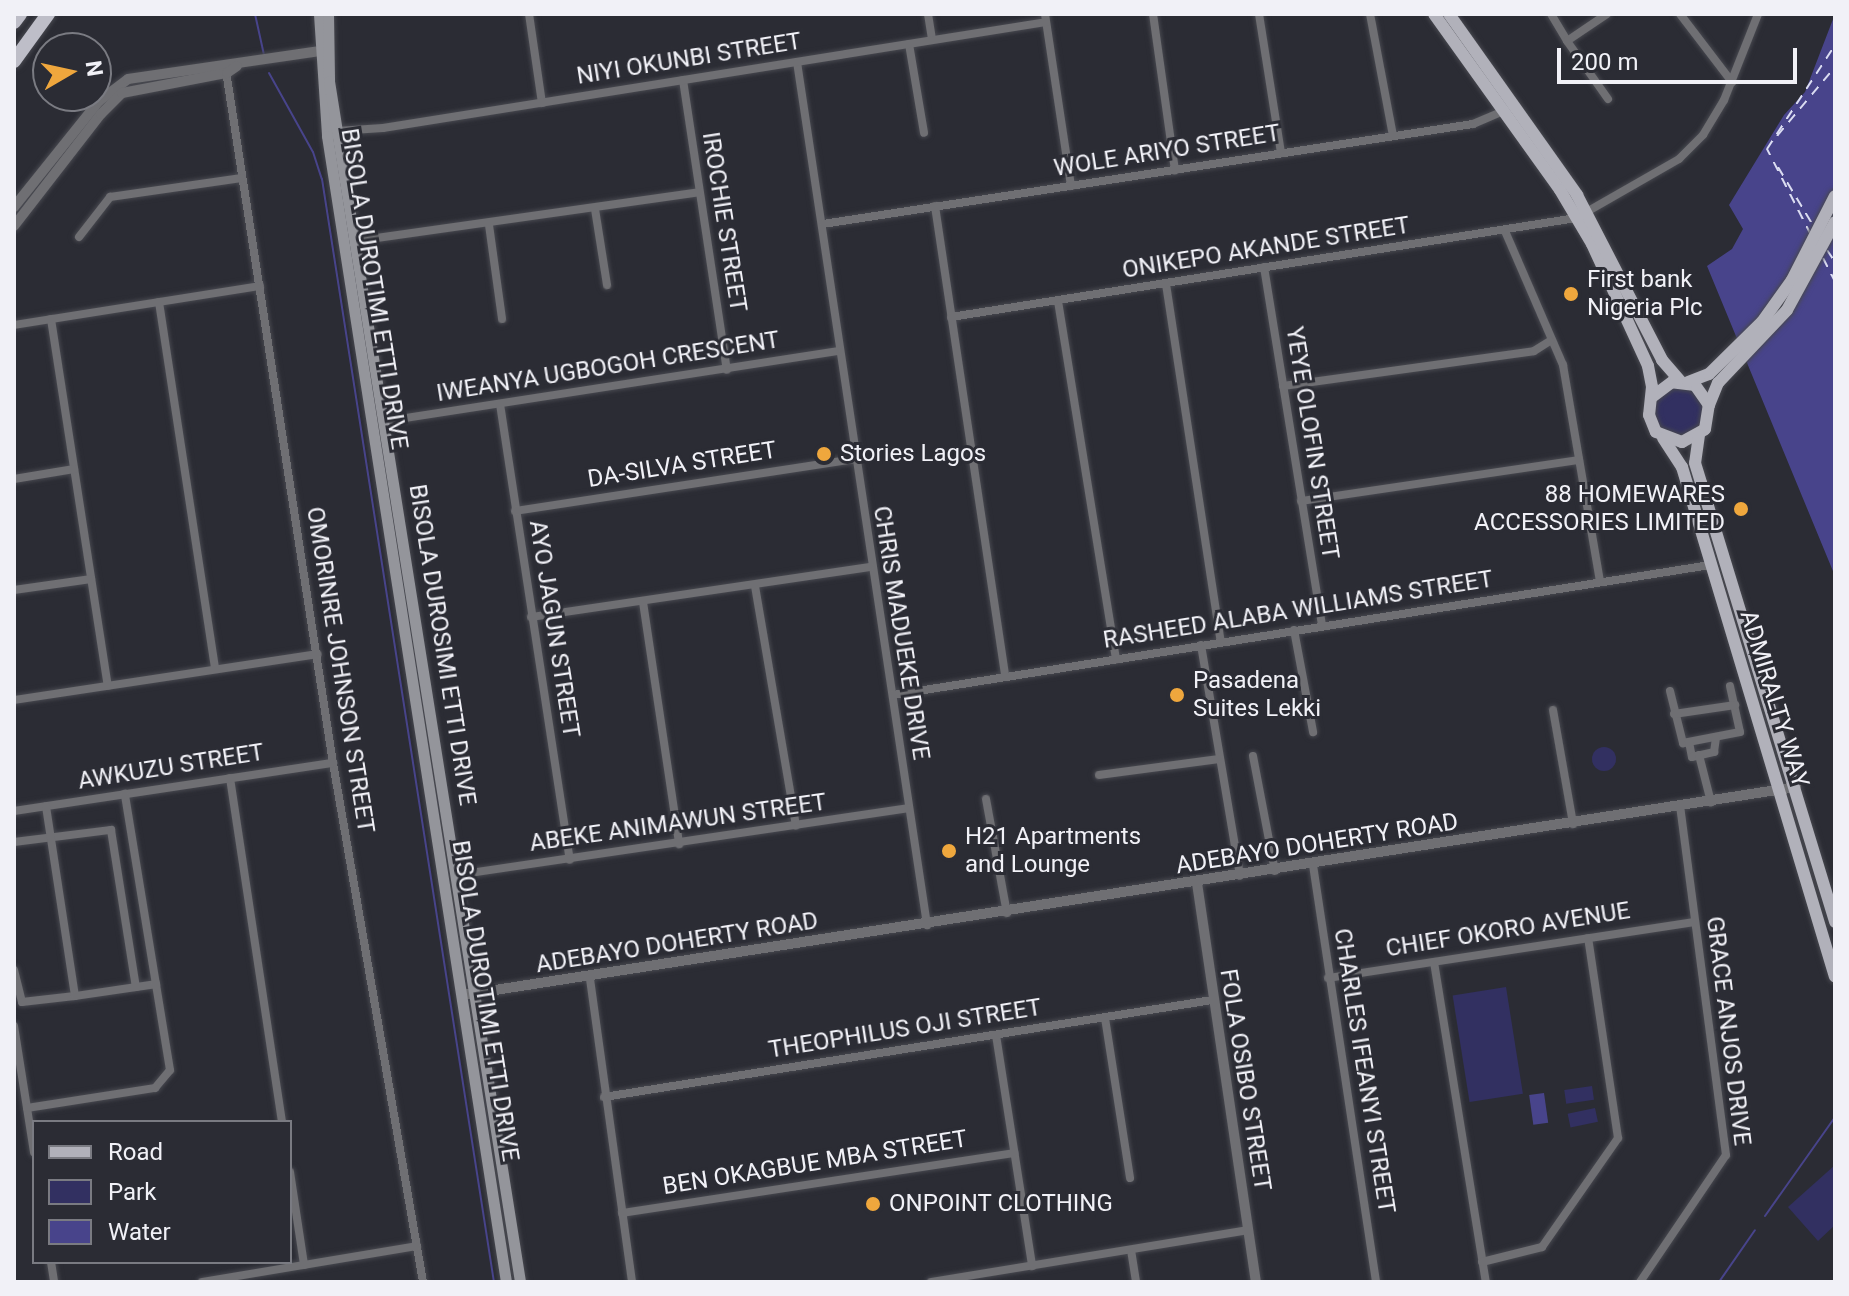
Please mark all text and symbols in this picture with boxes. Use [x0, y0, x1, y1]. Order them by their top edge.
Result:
street label: NIYI OKUNBI STREET [575, 27, 803, 91]
north arrow [32, 32, 112, 112]
scale bar [1561, 32, 1801, 82]
text: 200 m [1571, 48, 1638, 76]
text: N [81, 59, 108, 78]
street label: WOLE ARIYO STREET [1052, 119, 1282, 183]
street label: BISOLA DUROTIMI ETTI DRIVE [334, 126, 414, 452]
street label: IROCHIE STREET [696, 130, 752, 314]
street label: ONIKEPO AKANDE STREET [1120, 211, 1412, 285]
place label: First bank Nigeria Plc [1587, 266, 1703, 322]
marker: First bank Nigeria Plc [1562, 285, 1580, 303]
street label: YEYE OLOFIN STREET [1279, 325, 1345, 561]
street label: IWEANYA UGBOGOH CRESCENT [434, 326, 782, 408]
street label: DA-SILVA STREET [586, 436, 778, 494]
place label: Stories Lagos [840, 440, 986, 468]
marker: Stories Lagos [815, 445, 833, 463]
place label: 88 HOMEWARES ACCESSORIES LIMITED [1474, 481, 1725, 537]
street label: BISOLA DUROSIMI ETTI DRIVE [402, 482, 482, 808]
marker: 88 HOMEWARES ACCESSORIES LIMITED [1732, 500, 1750, 518]
street label: CHRIS MADUEKE DRIVE [867, 504, 935, 762]
street label: OMORINRE JOHNSON STREET [300, 505, 380, 835]
street label: AYO JAGUN STREET [523, 518, 585, 740]
street label: RASHEED ALABA WILLIAMS STREET [1101, 565, 1495, 655]
street label: ADMIRALTY WAY [1733, 607, 1815, 791]
place label: Pasadena Suites Lekki [1193, 667, 1321, 723]
marker: Pasadena Suites Lekki [1168, 686, 1186, 704]
street label: AWKUZU STREET [76, 738, 266, 796]
street label: ABEKE ANIMAWUN STREET [528, 788, 828, 858]
street label: ADEBAYO DOHERTY ROAD [1174, 807, 1460, 881]
place label: H21 Apartments and Lounge [965, 823, 1141, 879]
street label: BISOLA DUROTIMI ETTI DRIVE [445, 838, 525, 1164]
marker: H21 Apartments and Lounge [940, 842, 958, 860]
street label: CHIEF OKORO AVENUE [1384, 896, 1632, 964]
street label: ADEBAYO DOHERTY ROAD [534, 906, 820, 980]
street label: GRACE ANJOS DRIVE [1700, 915, 1756, 1147]
street label: CHARLES IFEANYI STREET [1327, 926, 1401, 1216]
street label: FOLA OSIBO STREET [1213, 967, 1277, 1193]
street label: THEOPHILUS OJI STREET [767, 993, 1043, 1065]
legend [32, 1120, 292, 1264]
street label: BEN OKAGBUE MBA STREET [661, 1125, 969, 1201]
text: Road [108, 1138, 163, 1166]
text: Park [108, 1178, 156, 1206]
place label: ONPOINT CLOTHING [889, 1190, 1113, 1218]
marker: ONPOINT CLOTHING [864, 1195, 882, 1213]
text: Water [108, 1218, 171, 1246]

